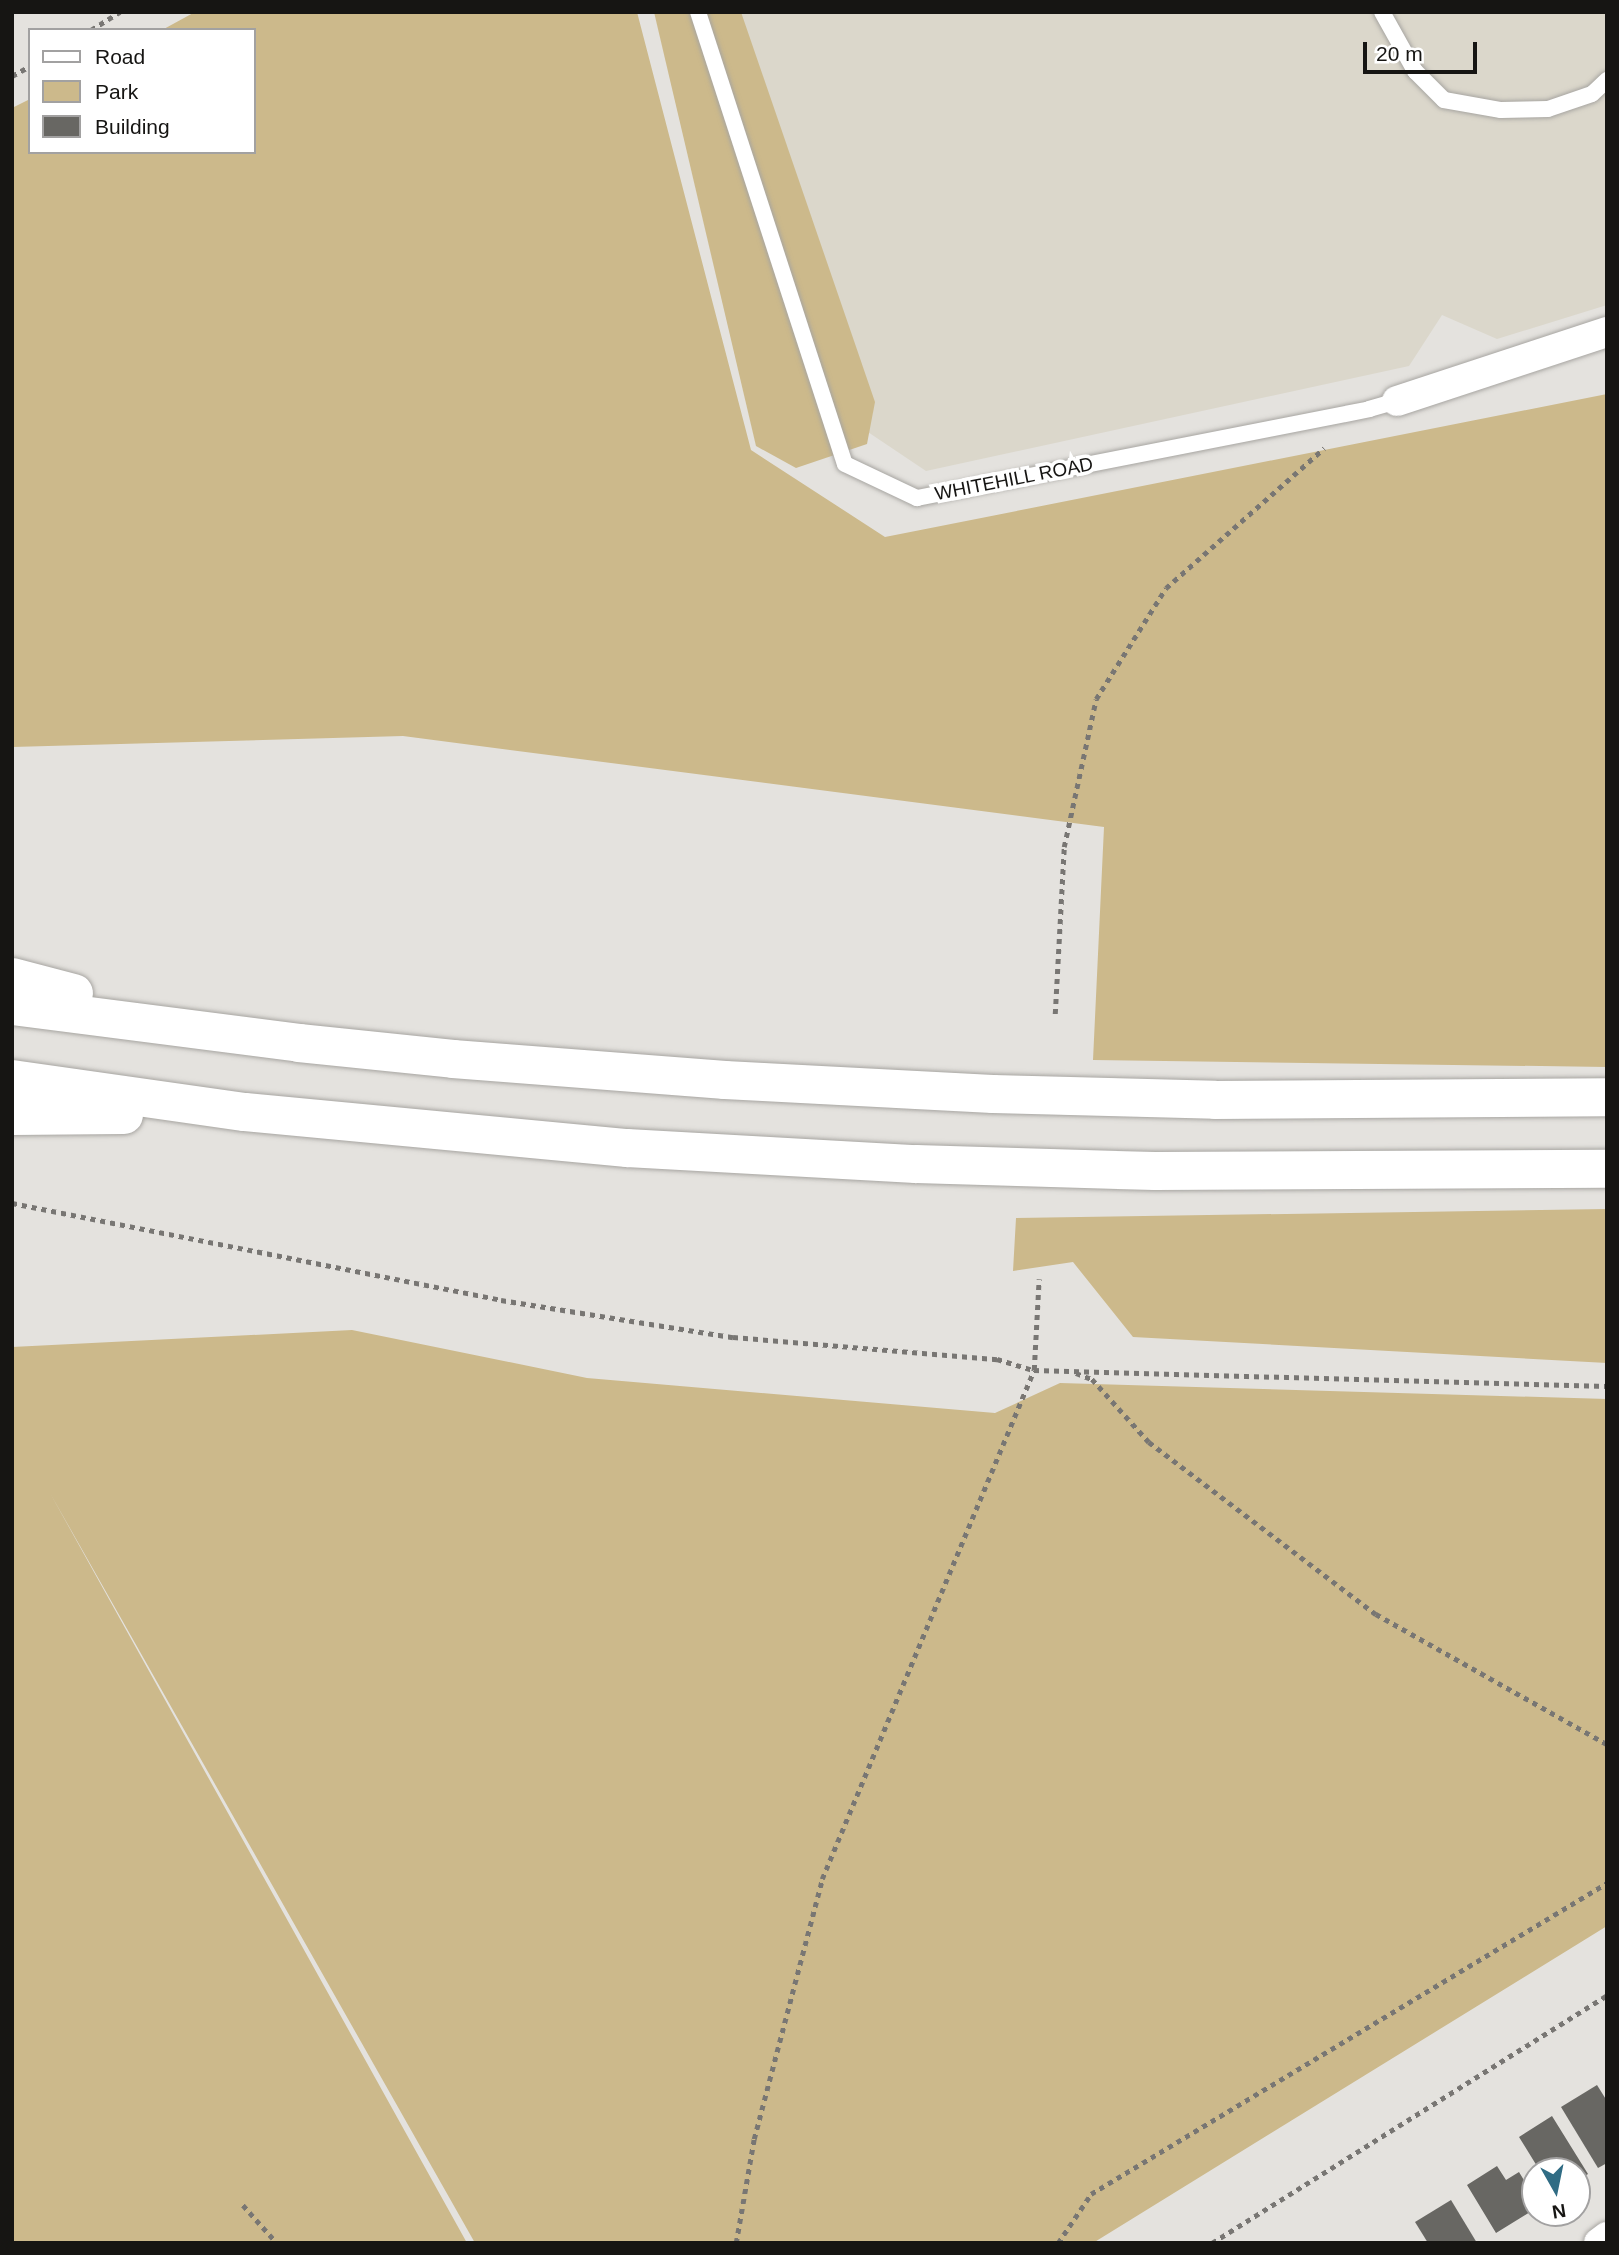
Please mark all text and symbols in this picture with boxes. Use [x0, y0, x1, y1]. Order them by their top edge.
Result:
legend [28, 28, 256, 154]
scale bar [1367, 28, 1481, 72]
text: 20 m [1376, 42, 1423, 65]
text: Road [95, 45, 145, 68]
text: Park [95, 80, 138, 103]
text: Building [95, 115, 170, 138]
street label: WHITEHILL ROAD [933, 452, 1095, 506]
north arrow [1521, 2157, 1591, 2227]
text: N [1551, 2200, 1567, 2223]

